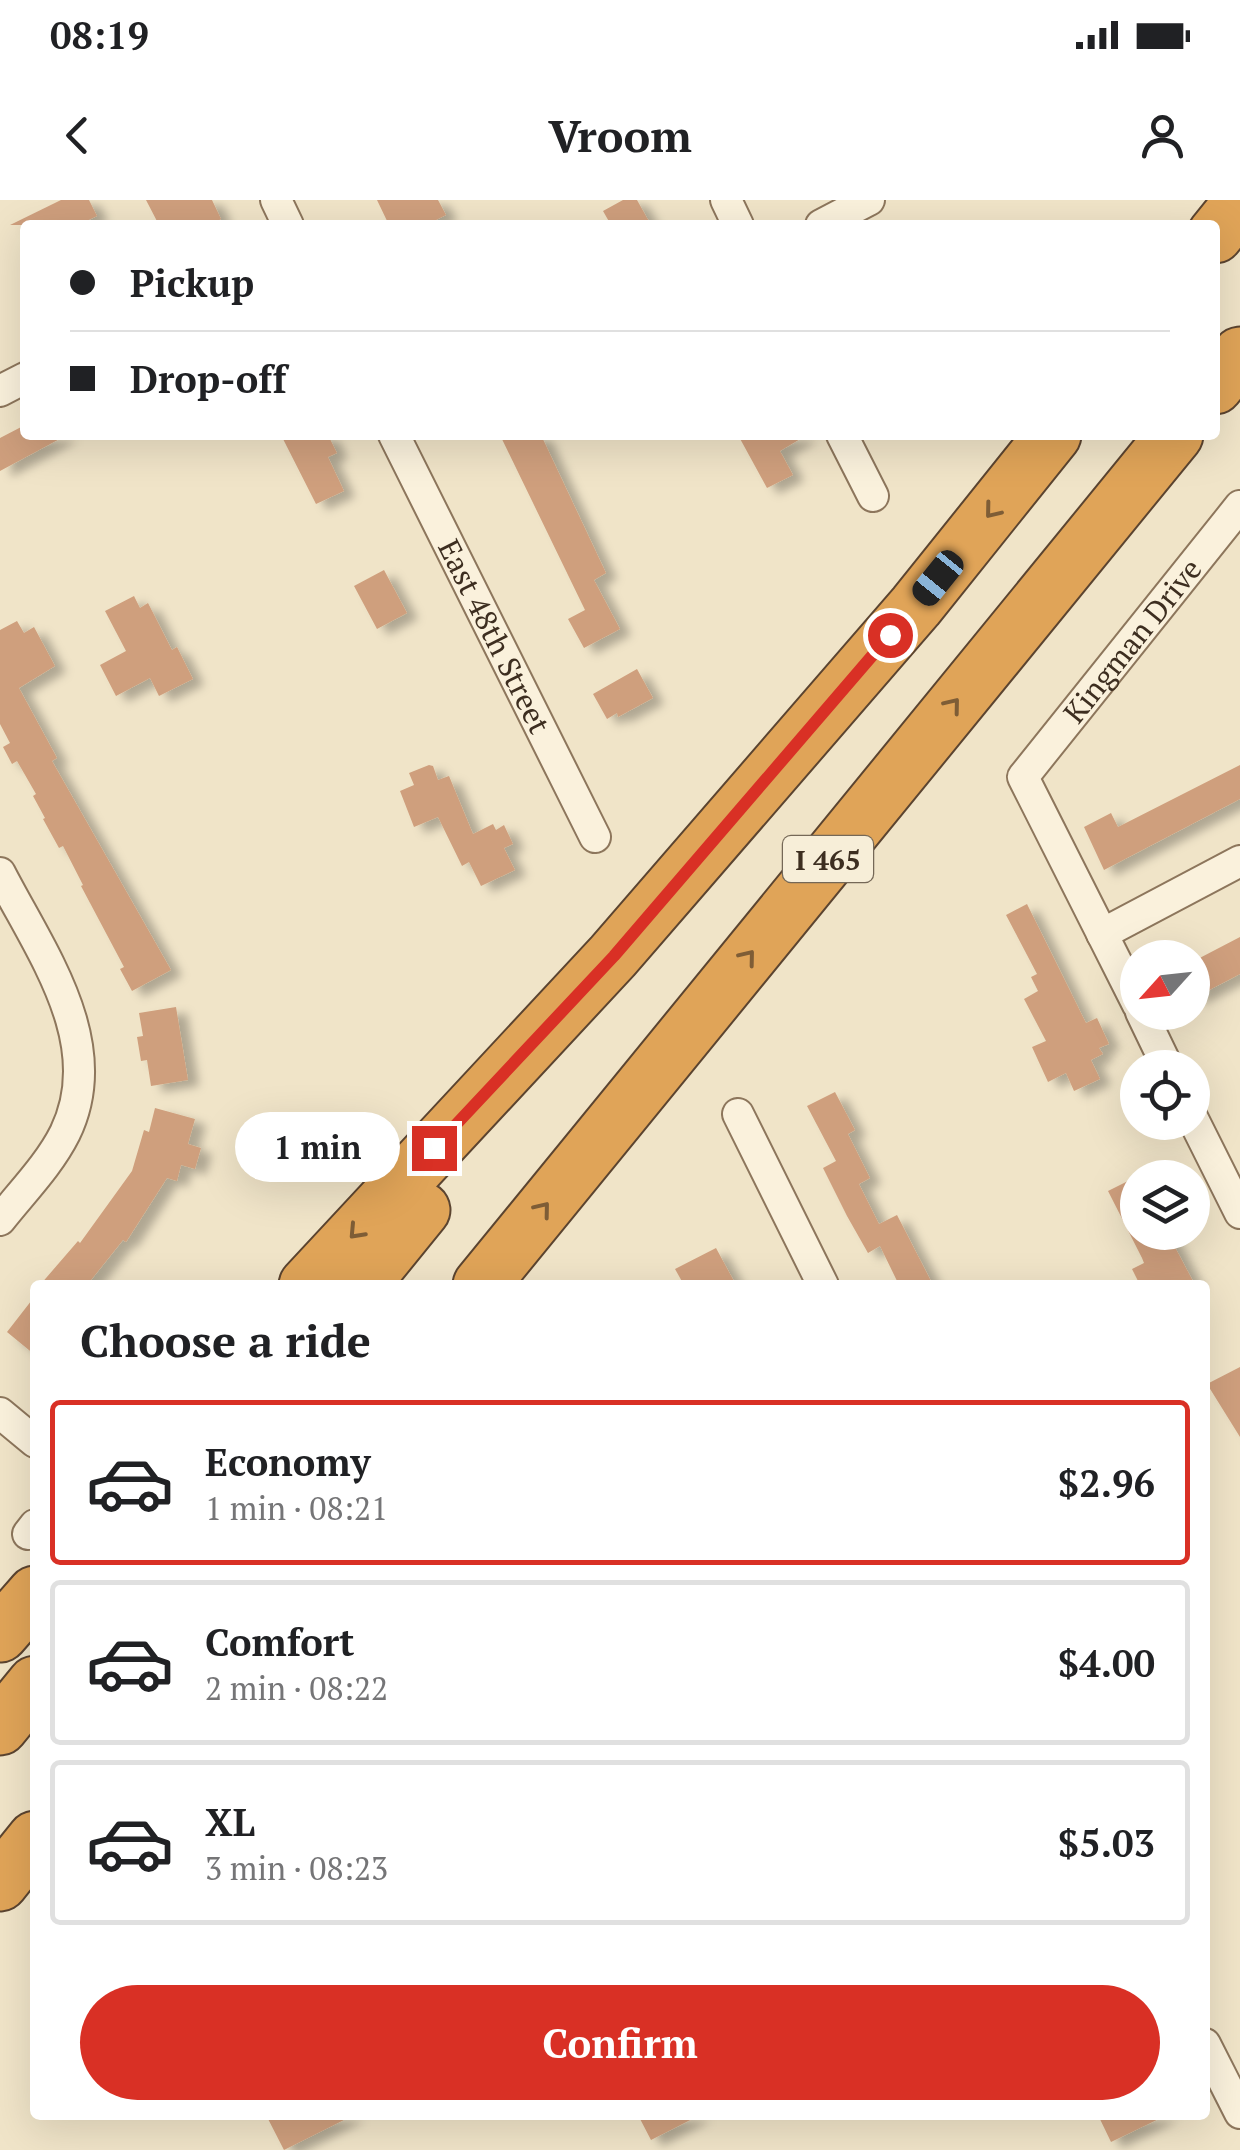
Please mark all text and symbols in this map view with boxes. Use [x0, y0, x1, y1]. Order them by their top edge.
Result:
text: 08:19 [50, 10, 149, 60]
text: Vroom [548, 105, 692, 165]
icon: back [50, 108, 105, 163]
icon: person [1135, 108, 1190, 163]
text: Pickup [130, 258, 254, 308]
text: Drop-off [130, 354, 287, 404]
one-way arrow [986, 500, 1004, 518]
street label: East 48th Street [429, 532, 560, 740]
car [907, 545, 969, 611]
street label: Kingman Drive [1054, 550, 1210, 731]
route start [868, 613, 913, 658]
one-way arrow [941, 698, 959, 716]
road number: I 465 [783, 836, 873, 882]
north arrow [1120, 940, 1210, 1030]
map controls [1120, 940, 1210, 1250]
one-way arrow [736, 951, 754, 969]
button: locate [1120, 1050, 1210, 1140]
callout: 1 min [234, 1113, 399, 1183]
text: 1 min [274, 1126, 361, 1168]
route end [412, 1126, 457, 1171]
button: layers [1120, 1160, 1210, 1250]
one-way arrow [531, 1203, 549, 1221]
one-way arrow [350, 1220, 368, 1239]
text: Choose a ride [80, 1310, 371, 1370]
text: Economy [205, 1437, 371, 1487]
icon: car [85, 1438, 175, 1528]
text: $2.96 [1058, 1458, 1155, 1508]
text: 1 min · 08:21 [205, 1487, 388, 1529]
text: Comfort [205, 1617, 354, 1667]
icon: car [85, 1618, 175, 1708]
text: $4.00 [1058, 1638, 1155, 1688]
text: 2 min · 08:22 [205, 1667, 388, 1709]
text: XL [205, 1797, 255, 1847]
icon: car [85, 1798, 175, 1888]
text: $5.03 [1058, 1818, 1155, 1868]
text: 3 min · 08:23 [205, 1847, 388, 1889]
button: Confirm [80, 1985, 1160, 2100]

